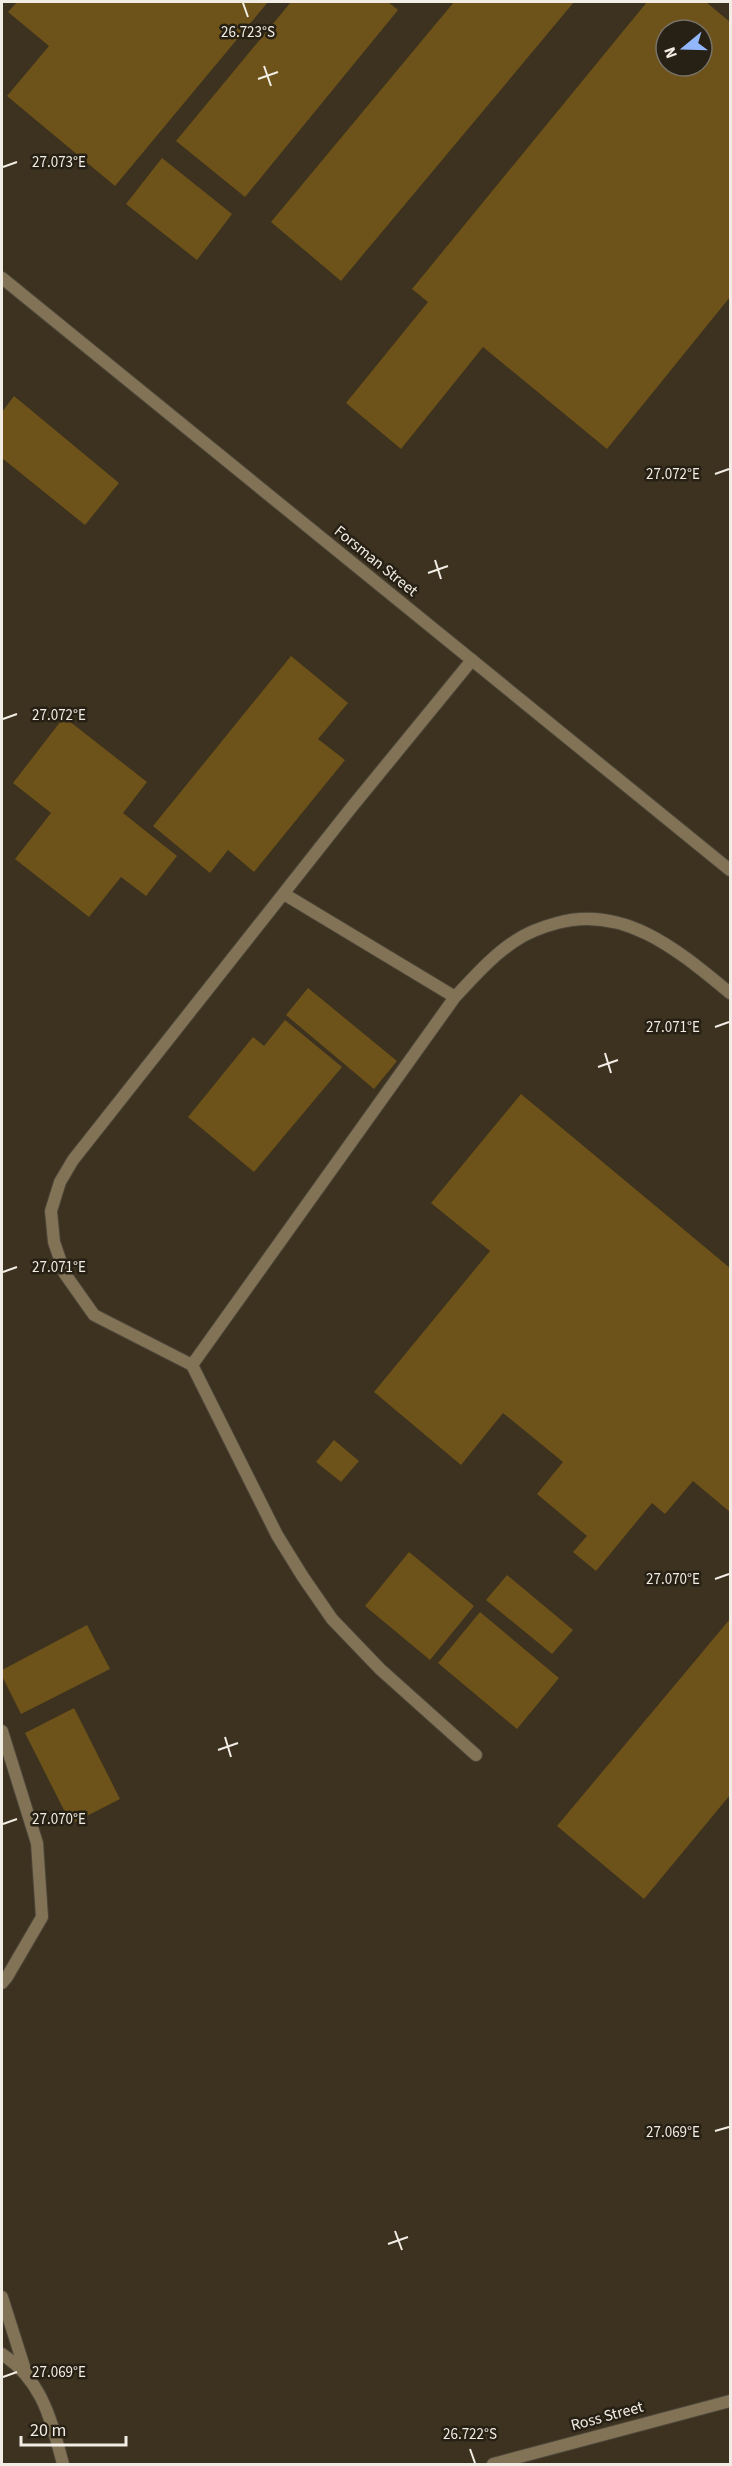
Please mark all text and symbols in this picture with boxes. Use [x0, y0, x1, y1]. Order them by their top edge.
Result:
north arrow [654, 18, 714, 78]
text: 26.723°S [221, 22, 275, 43]
text: N [659, 44, 683, 61]
text: 27.073°E [32, 152, 86, 173]
text: 27.072°E [646, 464, 700, 485]
street label: Forsman Street [329, 520, 423, 602]
text: 27.072°E [32, 705, 86, 726]
text: 27.071°E [646, 1017, 700, 1038]
text: 27.071°E [32, 1257, 86, 1278]
text: 27.070°E [646, 1569, 700, 1590]
text: 27.070°E [32, 1809, 86, 1830]
text: 27.069°E [646, 2122, 700, 2143]
text: 27.069°E [32, 2362, 86, 2383]
street label: Ross Street [568, 2396, 646, 2436]
scale bar [21, 2409, 126, 2447]
text: 20 m [30, 2418, 66, 2443]
text: 26.722°S [443, 2424, 497, 2445]

